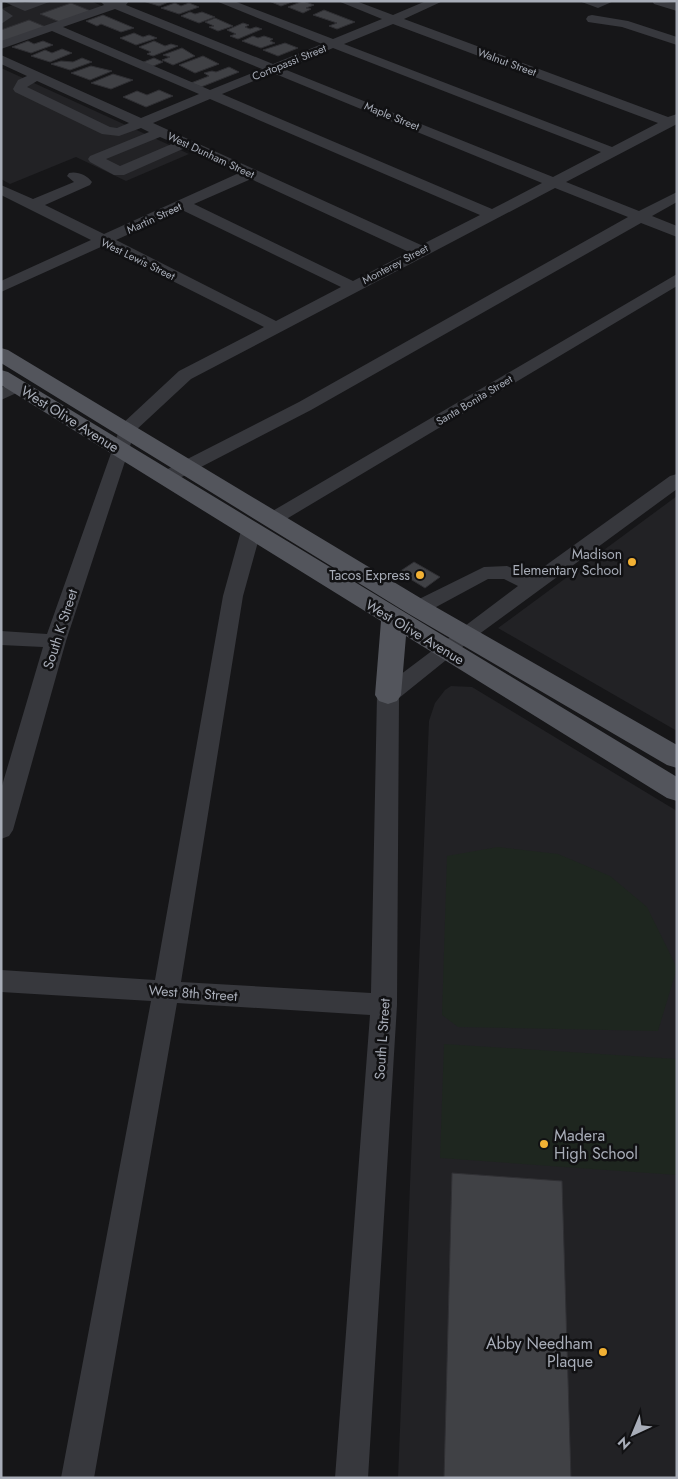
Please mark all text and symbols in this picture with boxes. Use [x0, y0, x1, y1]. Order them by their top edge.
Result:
street label: Cortopassi Street [249, 40, 329, 84]
street label: Walnut Street [475, 44, 539, 80]
street label: Maple Street [362, 98, 422, 134]
street label: West Dunham Street [165, 128, 257, 182]
street label: Martin Street [124, 198, 184, 238]
street label: West Lewis Street [98, 234, 178, 284]
street label: Monterey Street [359, 240, 431, 288]
street label: Santa Bonita Street [433, 371, 516, 429]
street label: West Olive Avenue [17, 381, 123, 457]
place label: Madison Elementary School [512, 544, 622, 580]
marker: Madison Elementary School [626, 556, 638, 568]
place label: Tacos Express [329, 565, 410, 585]
marker: Tacos Express [414, 569, 426, 581]
street label: South K Street [38, 586, 83, 672]
street label: West Olive Avenue [362, 595, 468, 669]
street label: West 8th Street [148, 980, 239, 1006]
street label: South L Street [369, 997, 395, 1080]
place label: Madera High School [554, 1124, 638, 1165]
marker: Madera High School [538, 1138, 550, 1150]
place label: Abby Needham Plaque [486, 1332, 593, 1373]
marker: Abby Needham Plaque [597, 1346, 609, 1358]
north arrow [608, 1409, 658, 1459]
text: N [613, 1432, 635, 1454]

